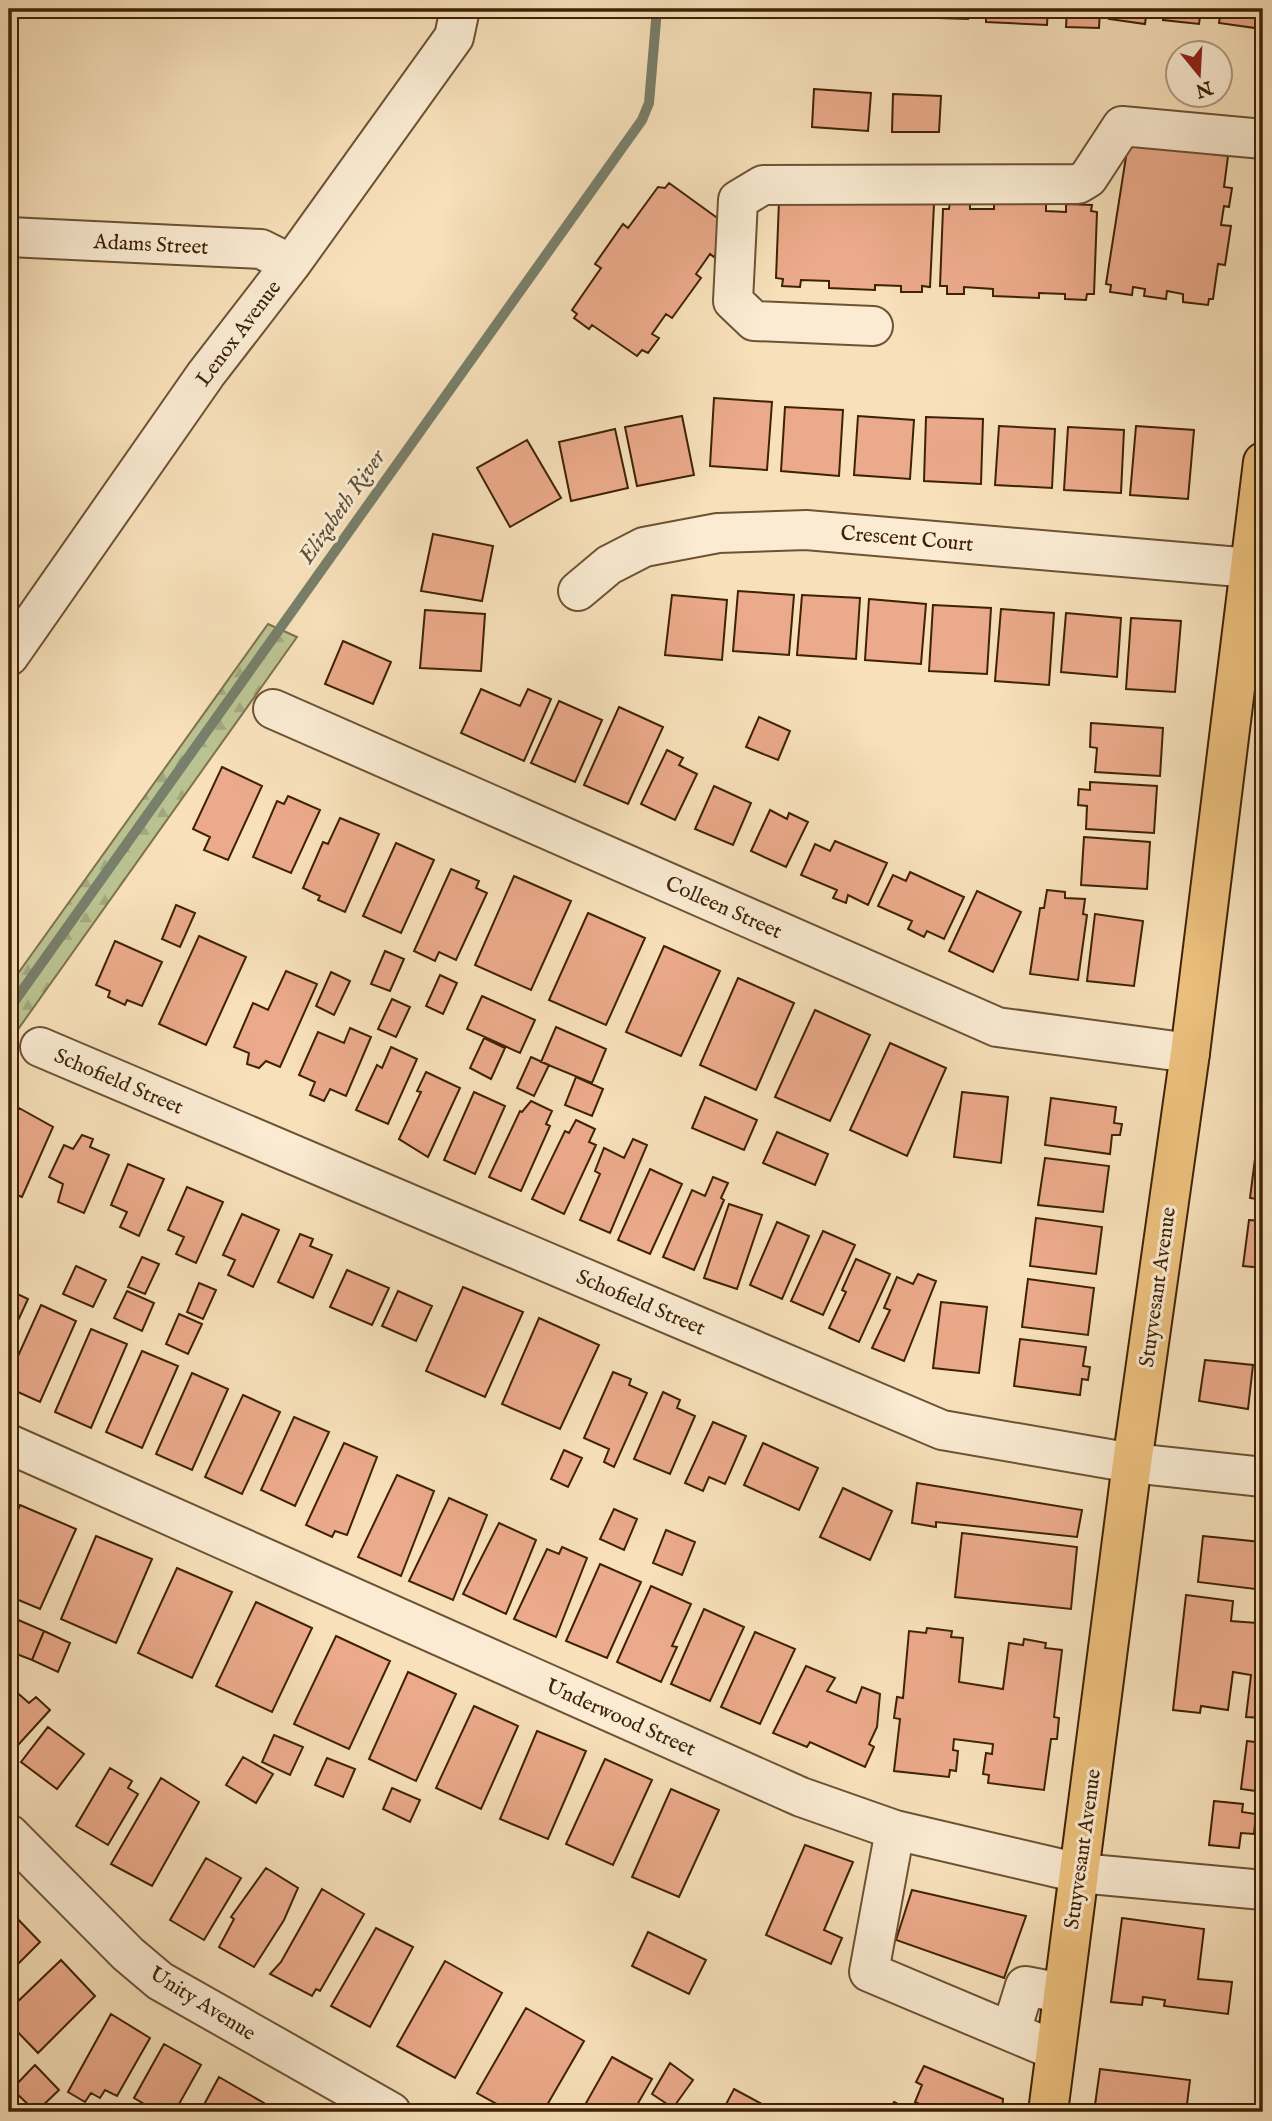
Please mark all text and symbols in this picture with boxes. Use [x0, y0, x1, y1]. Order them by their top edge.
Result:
north arrow [1164, 38, 1234, 108]
text: N [1192, 74, 1216, 102]
street label: Adams Street [92, 229, 209, 262]
street label: Lenox Avenue [190, 275, 288, 392]
water label: Elizabeth River [292, 443, 393, 570]
street label: Crescent Court [839, 520, 974, 559]
street label: Colleen Street [661, 871, 786, 946]
street label: Schofield Street [50, 1043, 187, 1122]
street label: Stuyvesant Avenue [1134, 1205, 1183, 1369]
street label: Schofield Street [572, 1264, 709, 1343]
street label: Underwood Street [541, 1673, 700, 1763]
street label: Stuyvesant Avenue [1059, 1767, 1108, 1931]
street label: Unity Avenue [144, 1961, 261, 2048]

